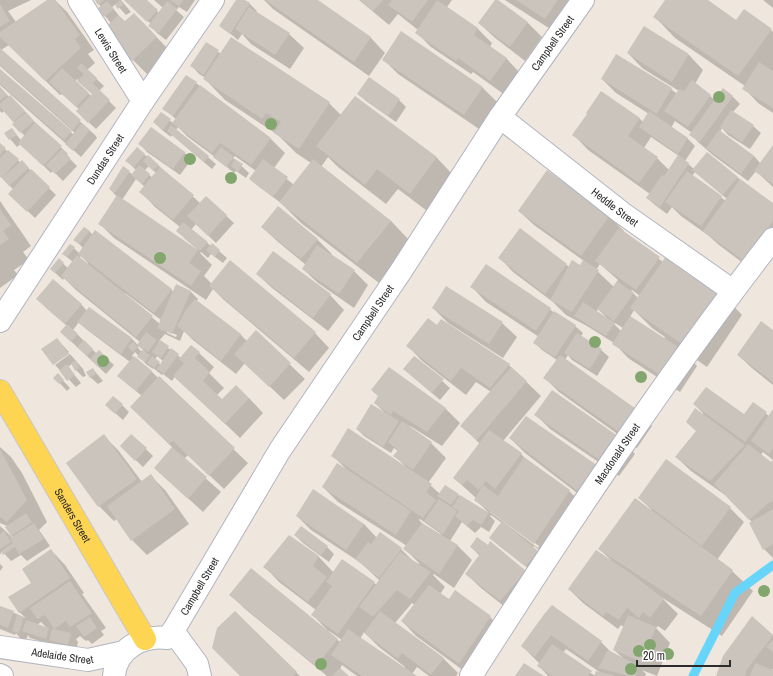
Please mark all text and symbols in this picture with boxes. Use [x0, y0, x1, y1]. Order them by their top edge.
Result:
street label: Campbell Street [528, 12, 577, 74]
street label: Lewis Street [92, 26, 131, 76]
street label: Dundas Street [84, 131, 127, 187]
street label: Heddle Street [589, 185, 641, 230]
street label: Campbell Street [349, 282, 397, 343]
street label: Macdonald Street [591, 420, 643, 487]
street label: Sanders Street [51, 486, 94, 545]
street label: Campbell Street [177, 554, 222, 618]
scale bar [637, 642, 730, 668]
street label: Adelaide Street [29, 645, 95, 667]
text: 20 m [643, 648, 665, 664]

